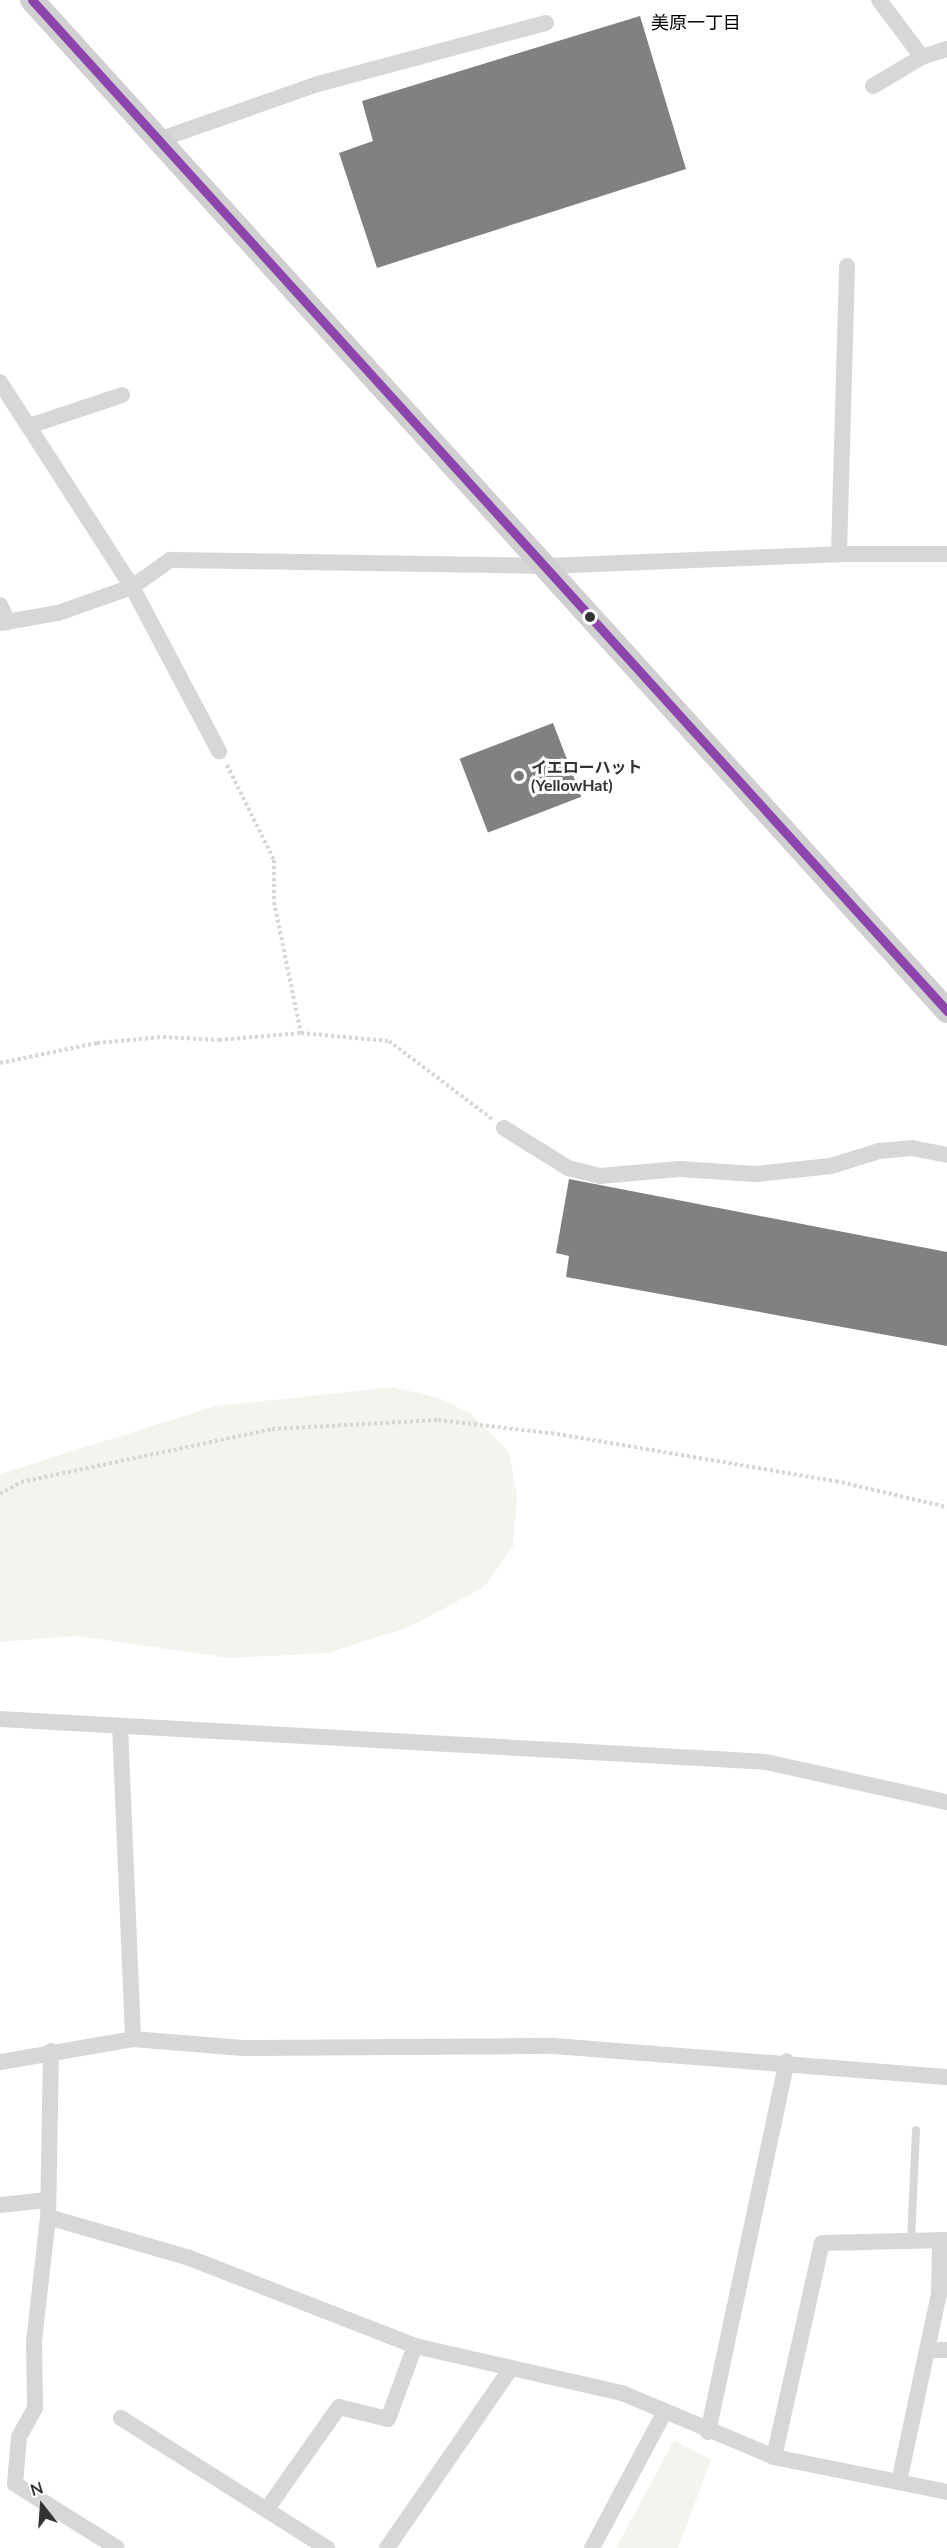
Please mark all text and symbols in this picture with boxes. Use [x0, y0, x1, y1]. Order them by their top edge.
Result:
district label: 美原一丁目 [651, 11, 741, 33]
unlabelled marker [584, 611, 596, 623]
place label: イエローハット (YellowHat) [531, 757, 643, 795]
marker: イエローハット (YellowHat) [512, 769, 526, 783]
north arrow [12, 2476, 72, 2536]
text: N [28, 2477, 45, 2499]

